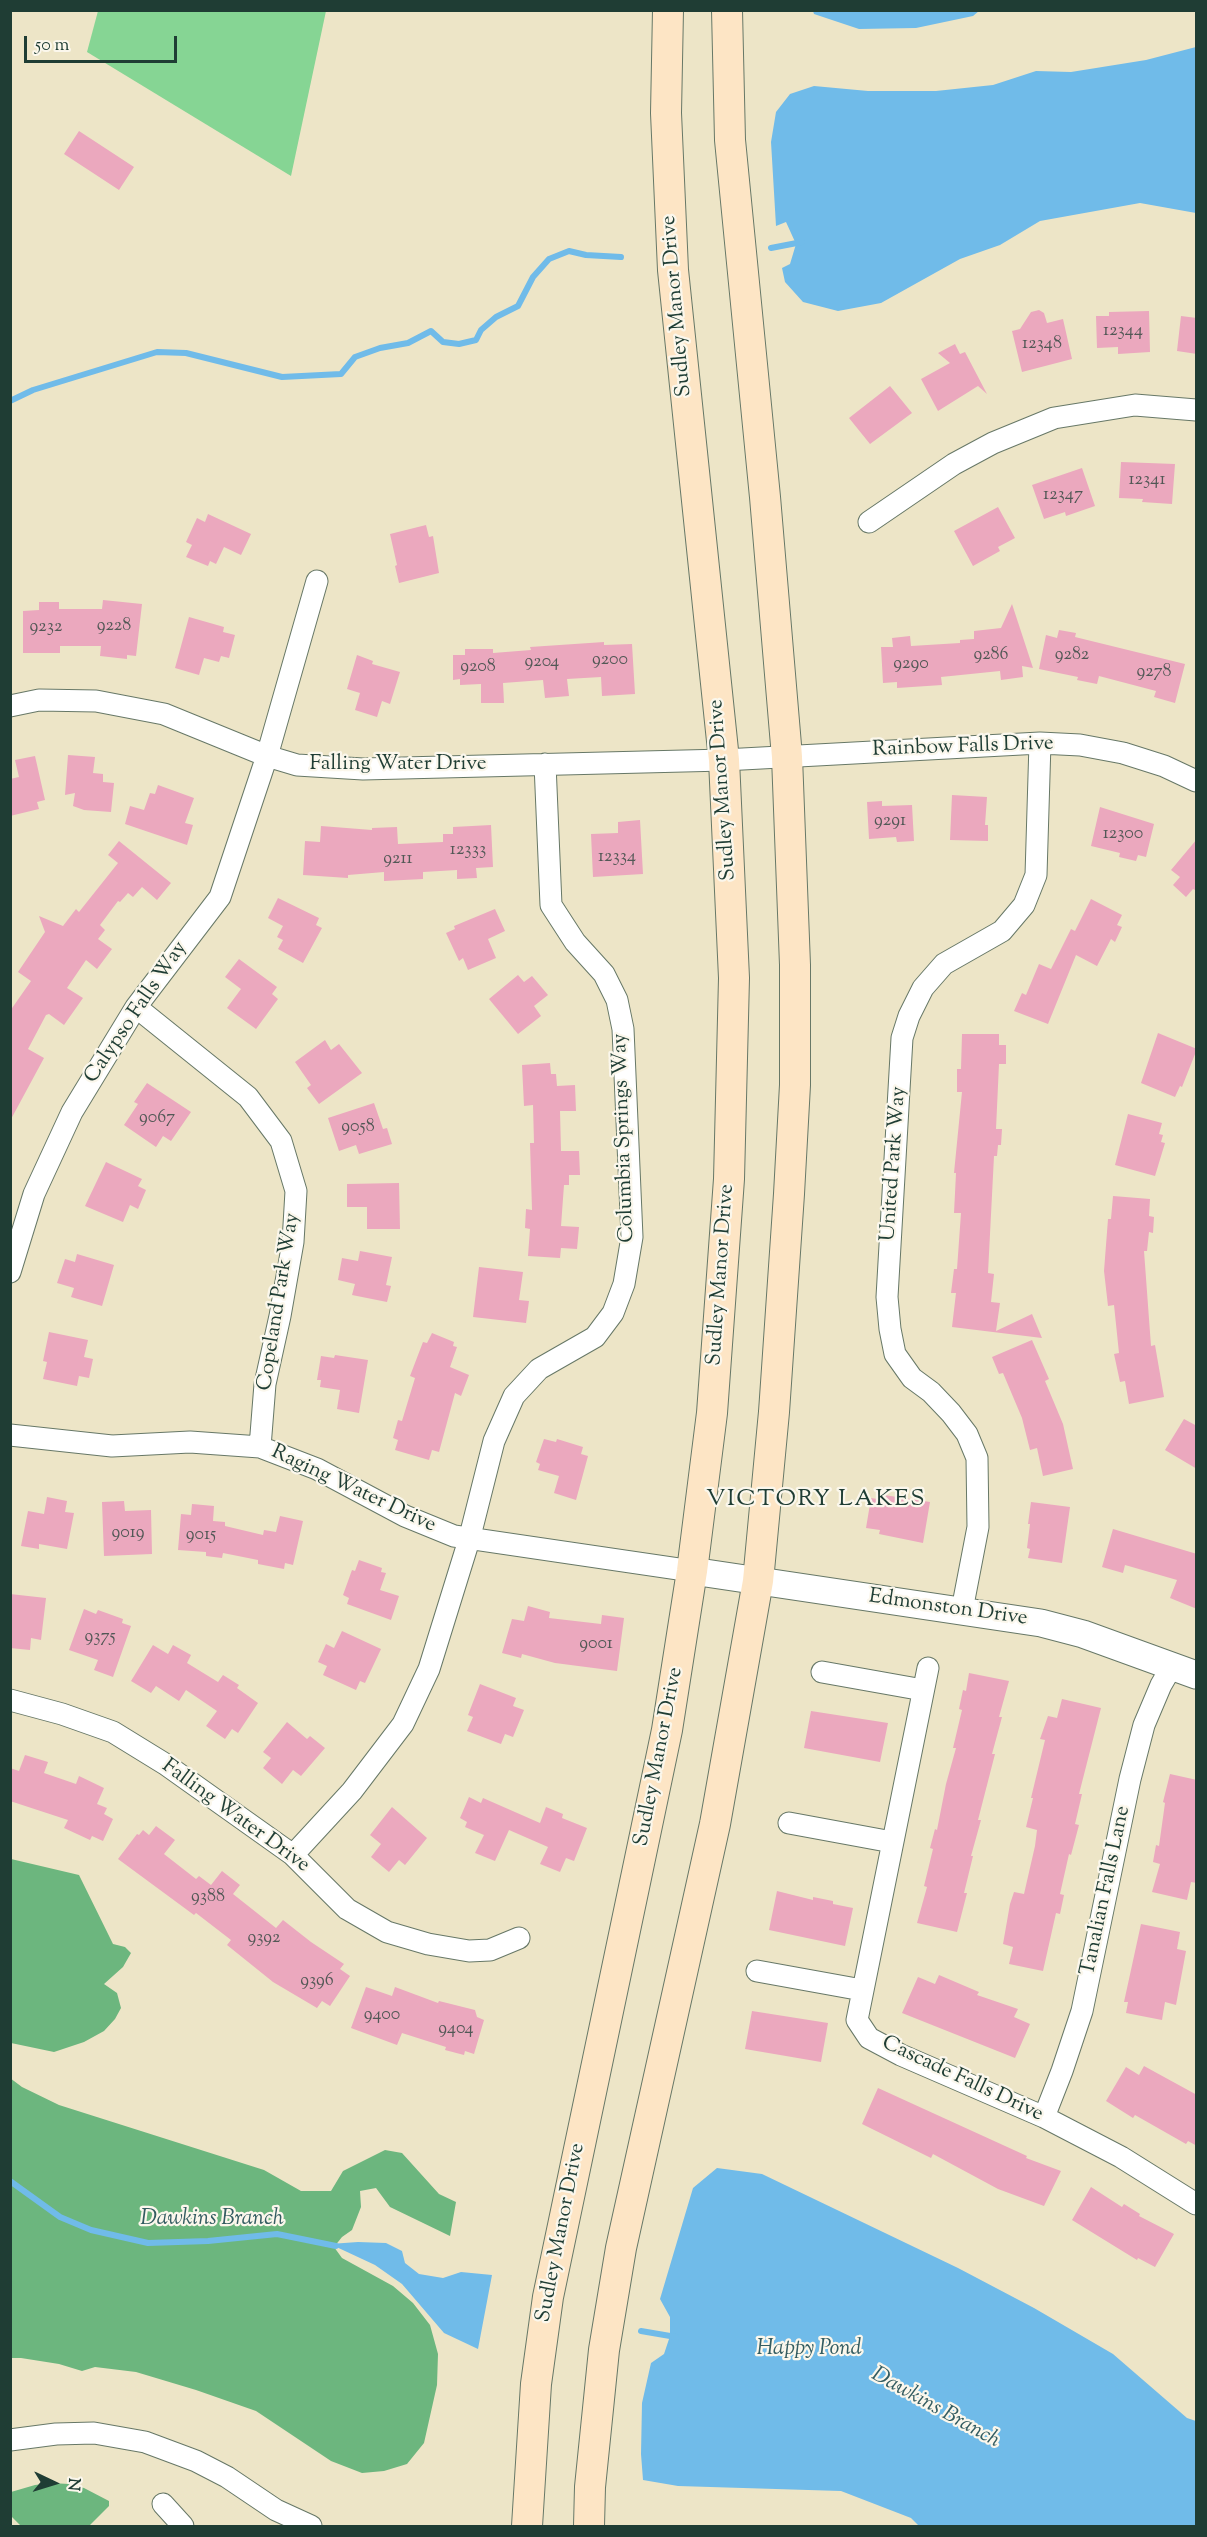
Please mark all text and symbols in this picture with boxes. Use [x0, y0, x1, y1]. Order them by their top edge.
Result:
scale bar [27, 24, 180, 62]
text: 50 m [35, 33, 69, 59]
street label: Sudley Manor Drive [658, 214, 698, 398]
house number: 12344 [1103, 321, 1143, 343]
house number: 12348 [1022, 334, 1062, 356]
house number: 12341 [1128, 470, 1166, 492]
house number: 12347 [1043, 485, 1083, 507]
house number: 9228 [97, 616, 131, 638]
house number: 9232 [30, 617, 62, 639]
house number: 9286 [973, 645, 1009, 667]
house number: 9282 [1055, 645, 1089, 667]
house number: 9200 [592, 650, 628, 672]
house number: 9204 [525, 652, 559, 674]
house number: 9290 [893, 654, 929, 676]
house number: 9208 [460, 657, 496, 679]
house number: 9278 [1136, 662, 1172, 684]
street label: Sudley Manor Drive [705, 698, 743, 882]
street label: Rainbow Falls Drive [872, 732, 1054, 764]
street label: Falling Water Drive [309, 752, 487, 778]
house number: 9291 [874, 811, 906, 833]
house number: 12300 [1103, 824, 1143, 846]
house number: 12333 [450, 840, 486, 862]
house number: 12334 [598, 847, 636, 869]
house number: 9211 [383, 849, 413, 871]
street label: Calypso Falls Way [80, 937, 194, 1089]
street label: Columbia Springs Way [609, 1033, 641, 1243]
street label: United Park Way [877, 1086, 913, 1242]
house number: 9067 [139, 1108, 175, 1130]
house number: 9058 [341, 1117, 375, 1139]
street label: Sudley Manor Drive [703, 1183, 741, 1367]
street label: Copeland Park Way [254, 1211, 306, 1393]
street label: Raging Water Drive [267, 1441, 439, 1539]
district label: VICTORY LAKES [706, 1487, 926, 1515]
house number: 9019 [112, 1523, 144, 1545]
house number: 9015 [186, 1525, 216, 1547]
street label: Edmonston Drive [867, 1585, 1029, 1633]
house number: 9375 [84, 1627, 116, 1649]
house number: 9001 [579, 1634, 613, 1656]
street label: Sudley Manor Drive [630, 1665, 690, 1849]
street label: Falling Water Drive [156, 1755, 314, 1879]
street label: Tanalian Falls Lane [1077, 1804, 1137, 1978]
house number: 9388 [191, 1887, 225, 1909]
house number: 9392 [247, 1928, 281, 1950]
house number: 9396 [300, 1971, 334, 1993]
house number: 9400 [364, 2005, 400, 2027]
house number: 9404 [438, 2019, 474, 2041]
street label: Cascade Falls Drive [877, 2032, 1047, 2128]
street label: Sudley Manor Drive [532, 2141, 592, 2325]
water label: Dawkins Branch [140, 2207, 284, 2233]
water label: Happy Pond [756, 2337, 862, 2363]
water label: Dawkins Branch [866, 2363, 1004, 2455]
north arrow [24, 2453, 84, 2513]
text: N [61, 2477, 84, 2491]

